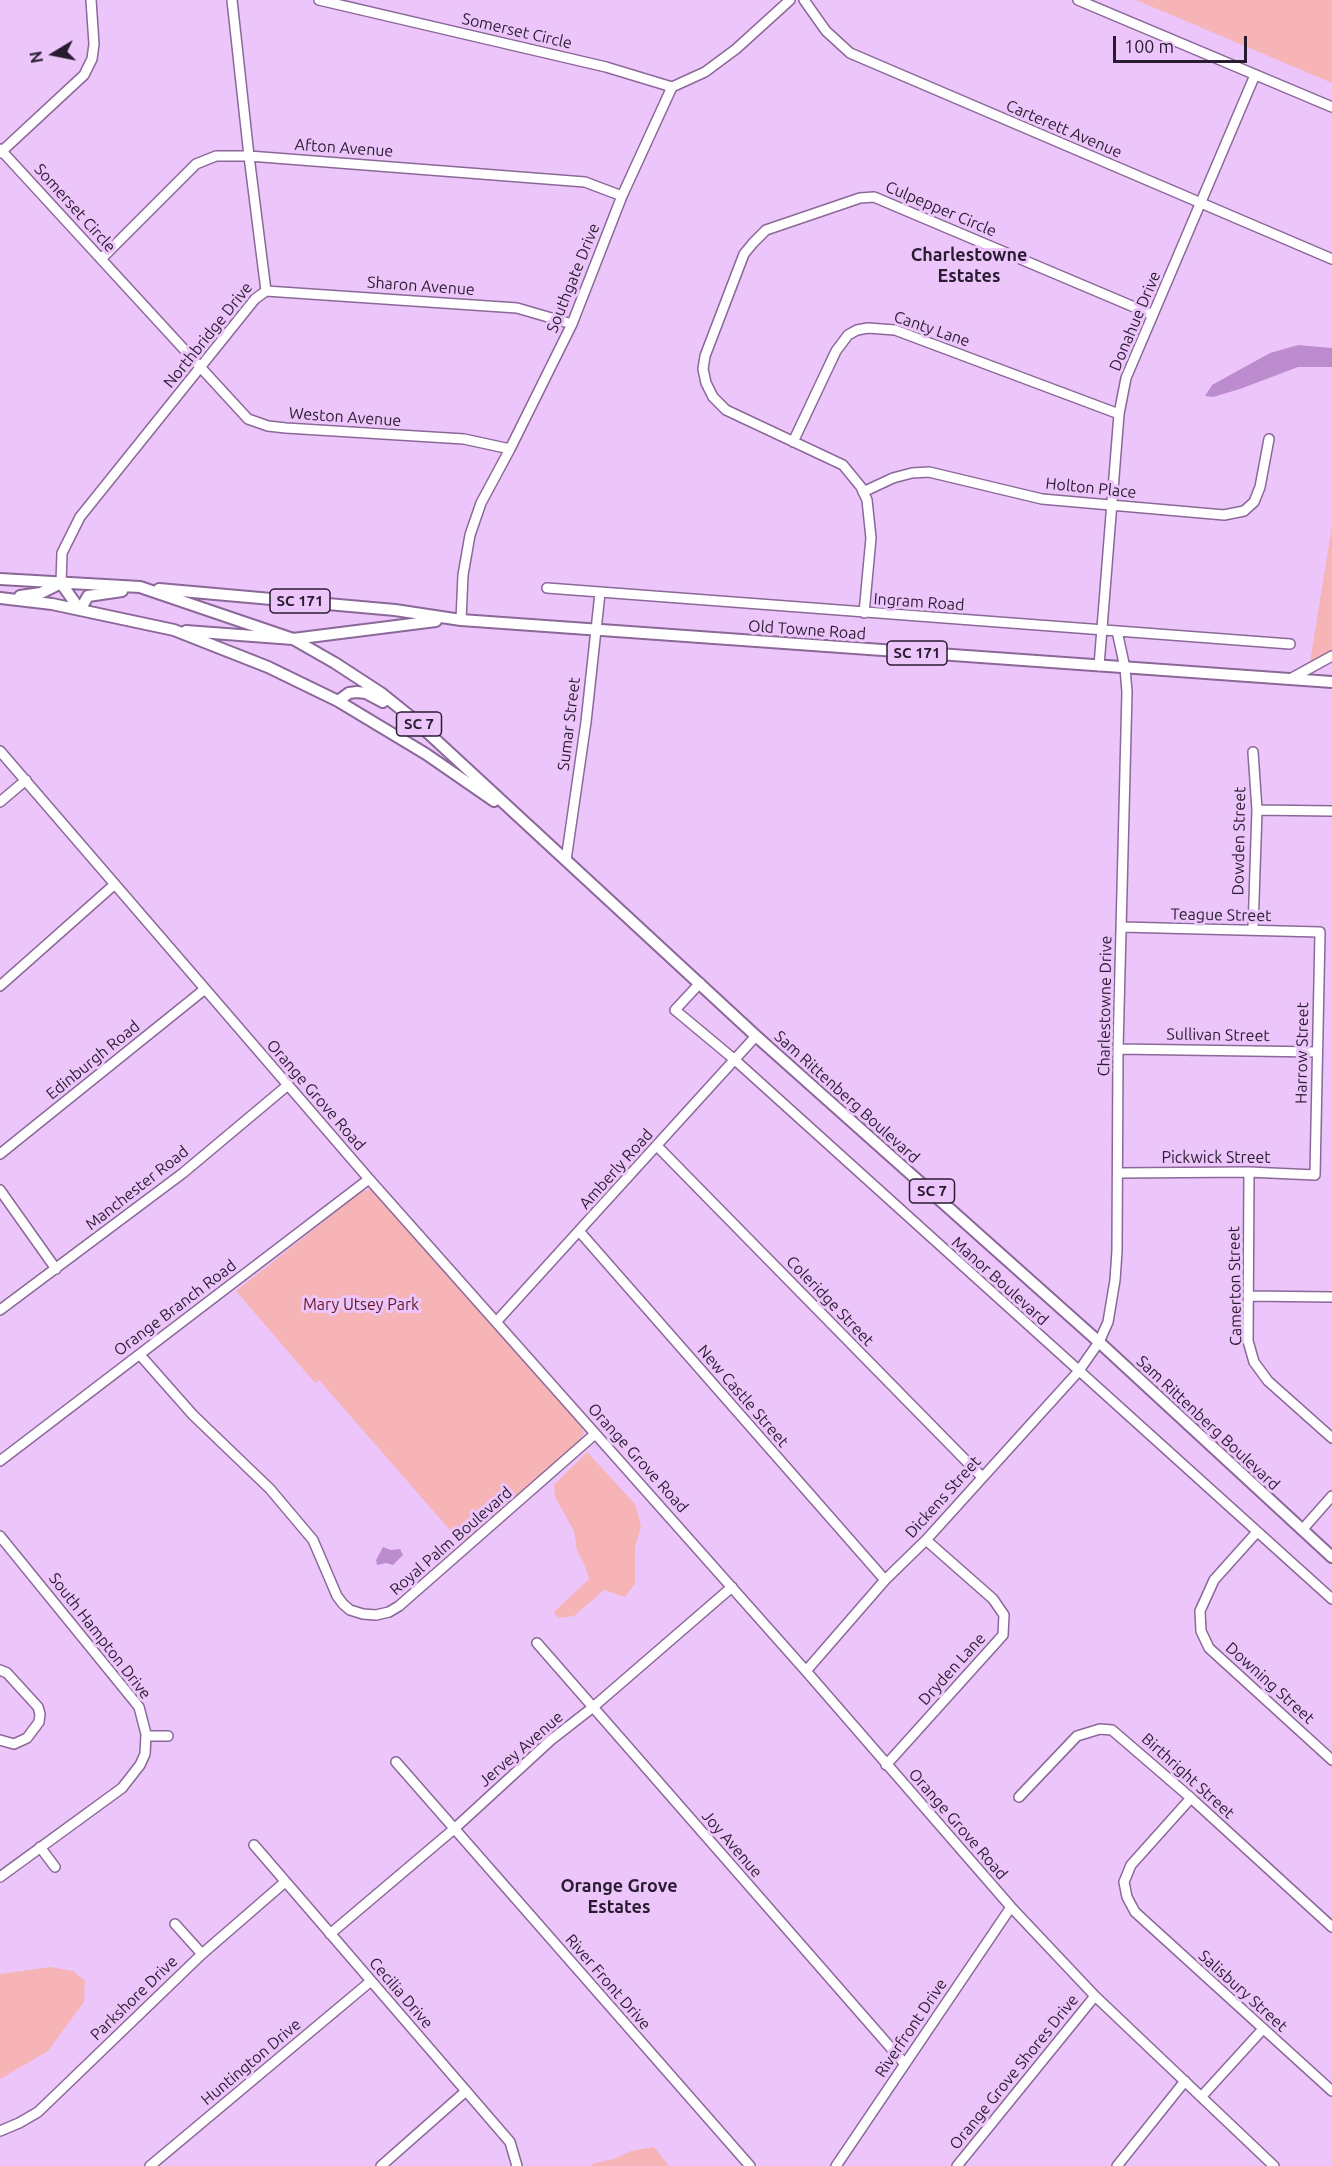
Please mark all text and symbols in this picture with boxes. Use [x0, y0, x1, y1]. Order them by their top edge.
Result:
street label: Somerset Circle [460, 9, 574, 53]
north arrow [24, 24, 84, 84]
scale bar [1116, 24, 1250, 62]
text: 100 m [1124, 36, 1174, 56]
text: N [26, 50, 46, 65]
street label: Carterett Avenue [1003, 96, 1125, 162]
street label: Afton Avenue [294, 135, 394, 161]
street label: Somerset Circle [30, 160, 120, 256]
street label: Culpepper Circle [883, 177, 999, 241]
street label: Southgate Drive [542, 220, 604, 336]
district label: Charlestowne Estates [911, 244, 1027, 286]
street label: Donahue Drive [1105, 268, 1165, 374]
street label: Sharon Avenue [367, 273, 475, 299]
street label: Northbridge Drive [159, 278, 257, 392]
street label: Canty Lane [891, 307, 973, 351]
street label: Weston Avenue [288, 403, 402, 431]
street label: Holton Place [1045, 474, 1137, 502]
road number: SC 171 [270, 589, 330, 613]
street label: Ingram Road [873, 589, 965, 615]
street label: Old Towne Road [747, 616, 867, 644]
road number: SC 171 [887, 641, 947, 665]
street label: Sumar Street [554, 676, 584, 772]
road number: SC 7 [396, 712, 442, 736]
street label: Dowden Street [1228, 786, 1250, 896]
street label: Teague Street [1170, 905, 1272, 925]
street label: Charlestowne Drive [1094, 936, 1116, 1076]
street label: Harrow Street [1292, 1002, 1312, 1104]
street label: Edinburgh Road [42, 1016, 144, 1104]
street label: Sullivan Street [1166, 1025, 1270, 1045]
street label: Sam Rittenberg Boulevard [770, 1027, 924, 1167]
street label: Orange Grove Road [263, 1036, 369, 1154]
street label: Amberly Road [575, 1125, 657, 1213]
street label: Manchester Road [82, 1142, 192, 1234]
street label: Pickwick Street [1161, 1148, 1271, 1168]
road number: SC 7 [910, 1179, 954, 1203]
street label: Camerton Street [1224, 1226, 1246, 1346]
street label: Manor Boulevard [948, 1233, 1052, 1329]
street label: Coleridge Street [782, 1252, 878, 1350]
street label: Orange Branch Road [110, 1256, 240, 1360]
park label: Mary Utsey Park [303, 1295, 419, 1315]
street label: New Castle Street [693, 1341, 793, 1451]
street label: Sam Rittenberg Boulevard [1132, 1352, 1284, 1494]
street label: Orange Grove Road [584, 1399, 692, 1517]
street label: Dickens Street [901, 1452, 985, 1542]
street label: Royal Palm Boulevard [386, 1483, 516, 1599]
street label: South Hampton Drive [45, 1569, 155, 1703]
street label: Dryden Lane [915, 1629, 989, 1709]
street label: Downing Street [1222, 1638, 1318, 1728]
street label: Jervey Avenue [475, 1707, 567, 1791]
street label: Birthright Street [1138, 1729, 1238, 1823]
street label: Orange Grove Road [905, 1765, 1011, 1883]
street label: Joy Avenue [698, 1807, 766, 1881]
district label: Orange Grove Estates [560, 1875, 678, 1918]
street label: River Front Drive [561, 1930, 655, 2034]
street label: Salisbury Street [1195, 1946, 1291, 2036]
street label: Parkshore Drive [86, 1952, 182, 2044]
street label: Cecilia Drive [365, 1954, 437, 2032]
street label: Riverfront Drive [871, 1975, 951, 2081]
street label: Orange Grove Shores Drive [946, 1991, 1082, 2153]
street label: Huntington Drive [197, 2015, 305, 2109]

